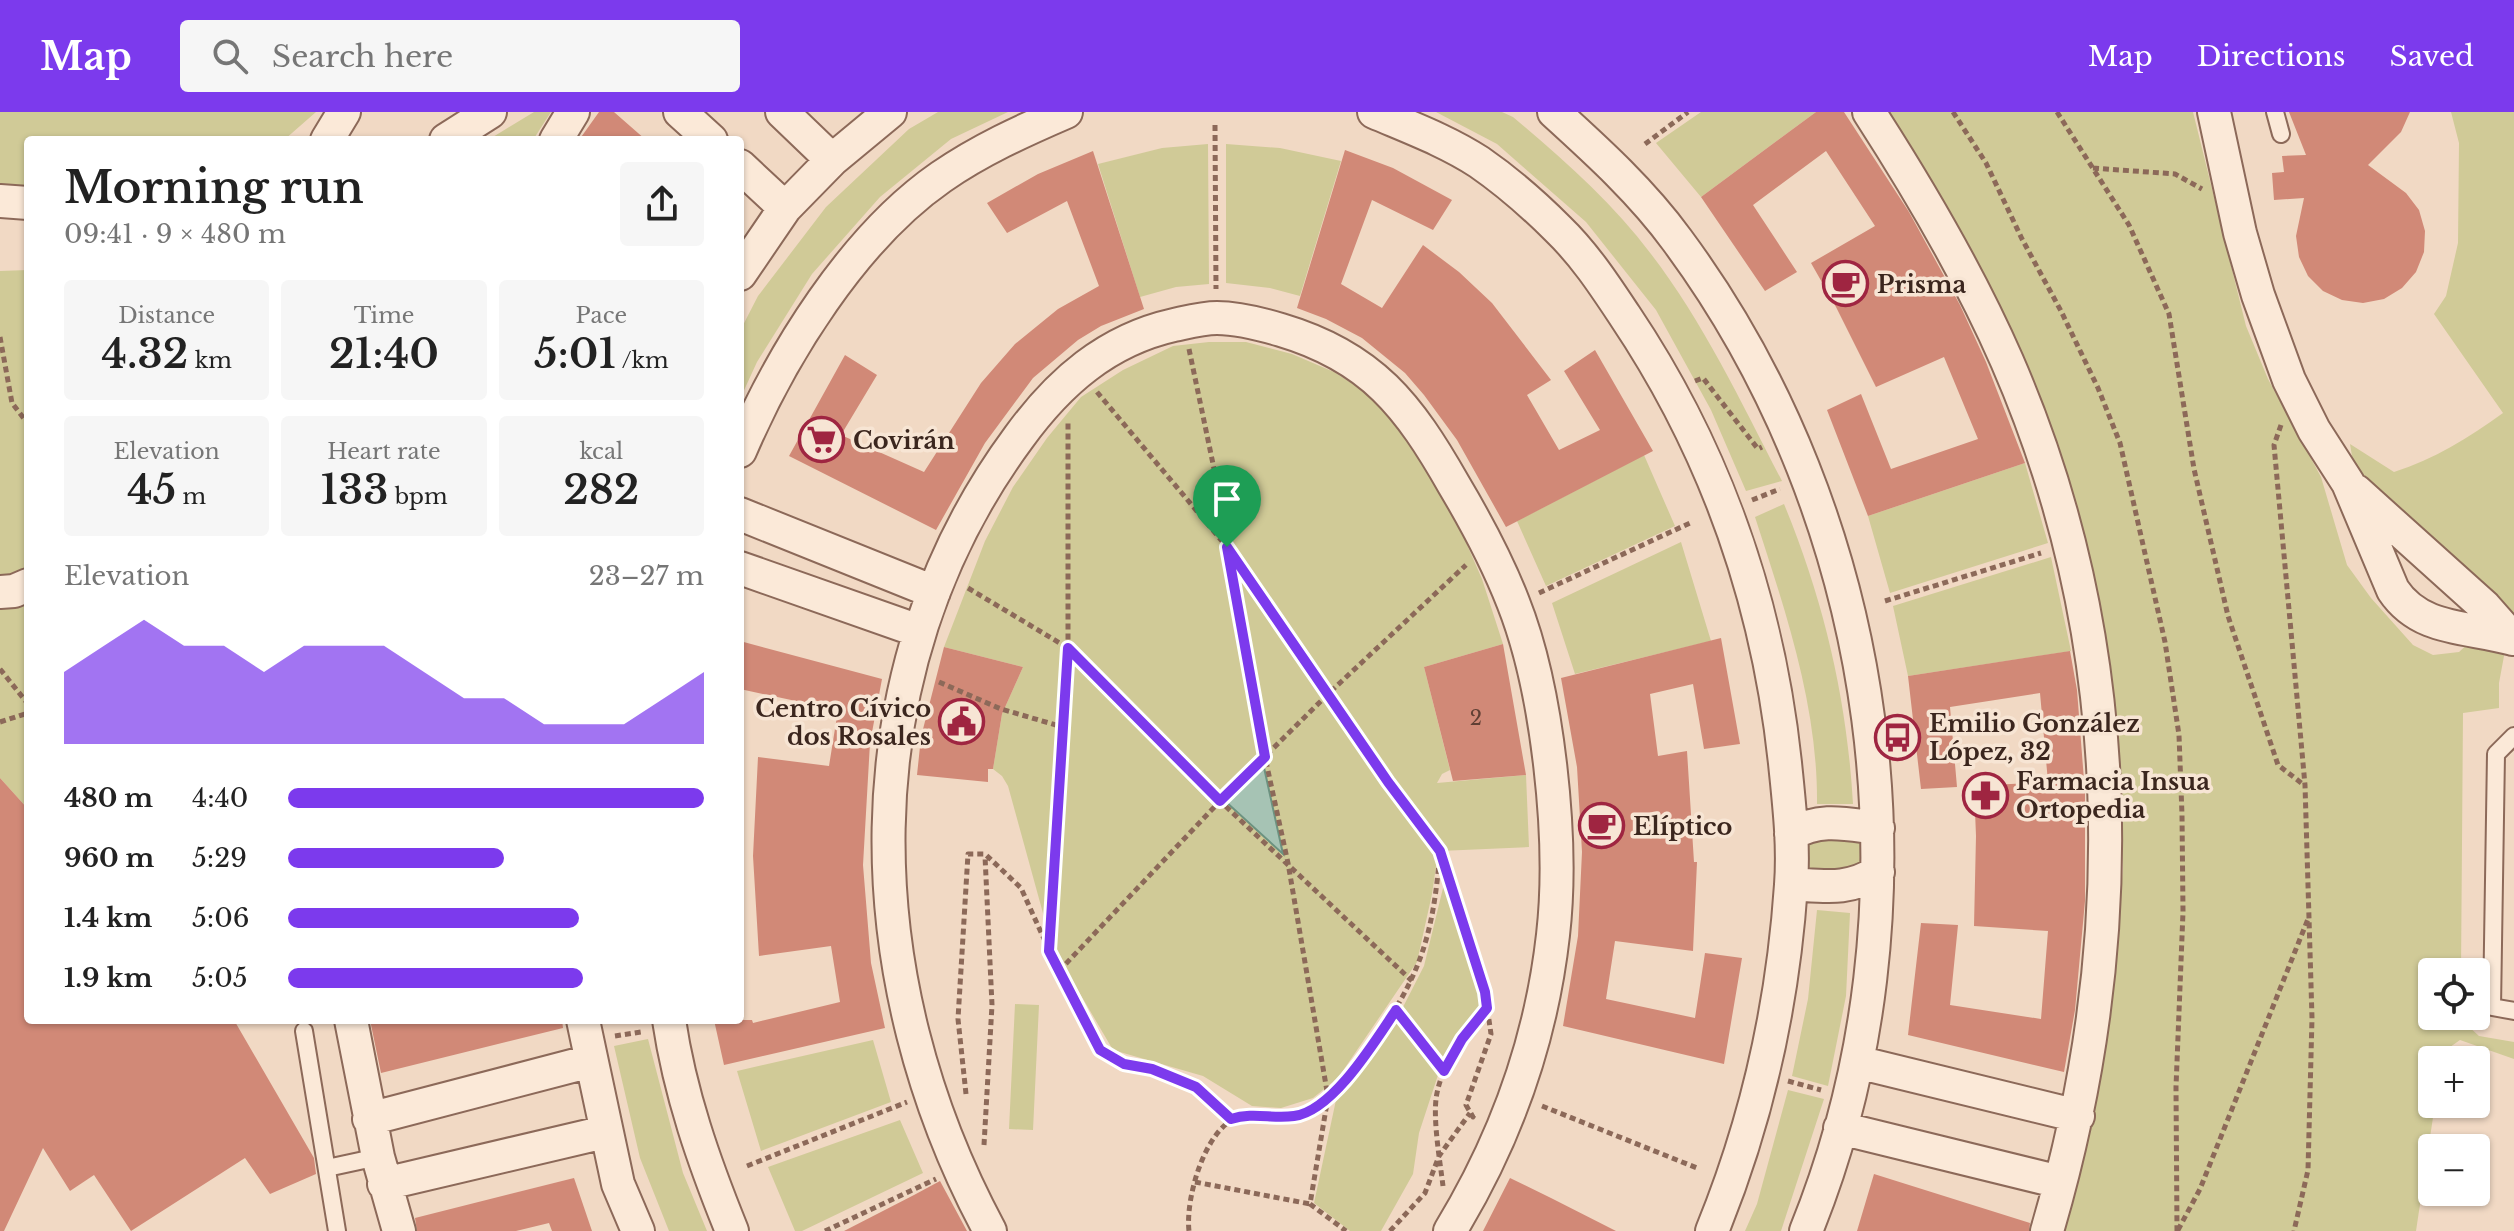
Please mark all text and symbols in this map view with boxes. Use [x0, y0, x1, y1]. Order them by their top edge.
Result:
search box [180, 20, 740, 92]
text: Map [40, 33, 132, 80]
icon: search [208, 34, 252, 78]
text: Search here [272, 38, 453, 75]
text: Map [2088, 39, 2153, 74]
text: Directions [2197, 39, 2346, 74]
text: Saved [2390, 39, 2474, 74]
text: Morning run [64, 160, 364, 215]
button: share [620, 162, 704, 246]
text: 09:41 · 9 × 480 m [64, 218, 286, 250]
cafe icon: Prisma [1822, 260, 1870, 308]
place label: Prisma [1877, 270, 1967, 299]
text: Distance [118, 302, 215, 329]
text: Time [354, 302, 414, 329]
text: Pace [576, 302, 627, 329]
text: 4.32 [102, 329, 188, 379]
text: 21:40 [329, 329, 439, 379]
text: 5:01 [534, 329, 616, 379]
text: km [188, 347, 232, 374]
text: /km [616, 347, 669, 374]
supermarket icon: Covirán [798, 416, 846, 464]
place label: Covirán [853, 426, 955, 455]
text: Elevation [114, 438, 220, 465]
text: Heart rate [327, 438, 441, 465]
text: kcal [579, 438, 623, 465]
text: 45 [127, 465, 176, 515]
text: 133 [320, 465, 388, 515]
text: 282 [563, 465, 639, 515]
pin [1193, 465, 1261, 547]
icon: arrive [1205, 477, 1249, 521]
text: m [176, 483, 206, 510]
text: bpm [388, 483, 448, 510]
text: Elevation [64, 560, 190, 592]
text: 23–27 m [589, 560, 704, 592]
place label: Centro Cívico dos Rosales [755, 694, 931, 751]
public building icon: Centro Cívico dos Rosales [938, 698, 986, 746]
house number: 2 [1470, 706, 1482, 730]
place label: Emilio González López, 32 [1929, 709, 2140, 766]
bus stop icon: Emilio González López, 32 [1874, 713, 1922, 761]
place label: Farmacia Insua Ortopedia [2016, 767, 2210, 824]
pharmacy icon: Farmacia Insua Ortopedia [1961, 771, 2009, 819]
text: 480 m [64, 782, 153, 814]
text: 4:40 [192, 782, 248, 814]
cafe icon: Elíptico [1578, 802, 1626, 850]
place label: Elíptico [1633, 812, 1732, 841]
text: 960 m [64, 842, 154, 874]
text: 5:29 [192, 842, 247, 874]
text: 1.4 km [64, 902, 152, 934]
text: 5:06 [192, 902, 249, 934]
map controls [2418, 958, 2490, 1206]
button: locate [2418, 958, 2490, 1030]
text: 1.9 km [64, 962, 153, 994]
text: 5:05 [192, 962, 248, 994]
button: + [2418, 1046, 2490, 1118]
button: − [2418, 1134, 2490, 1206]

